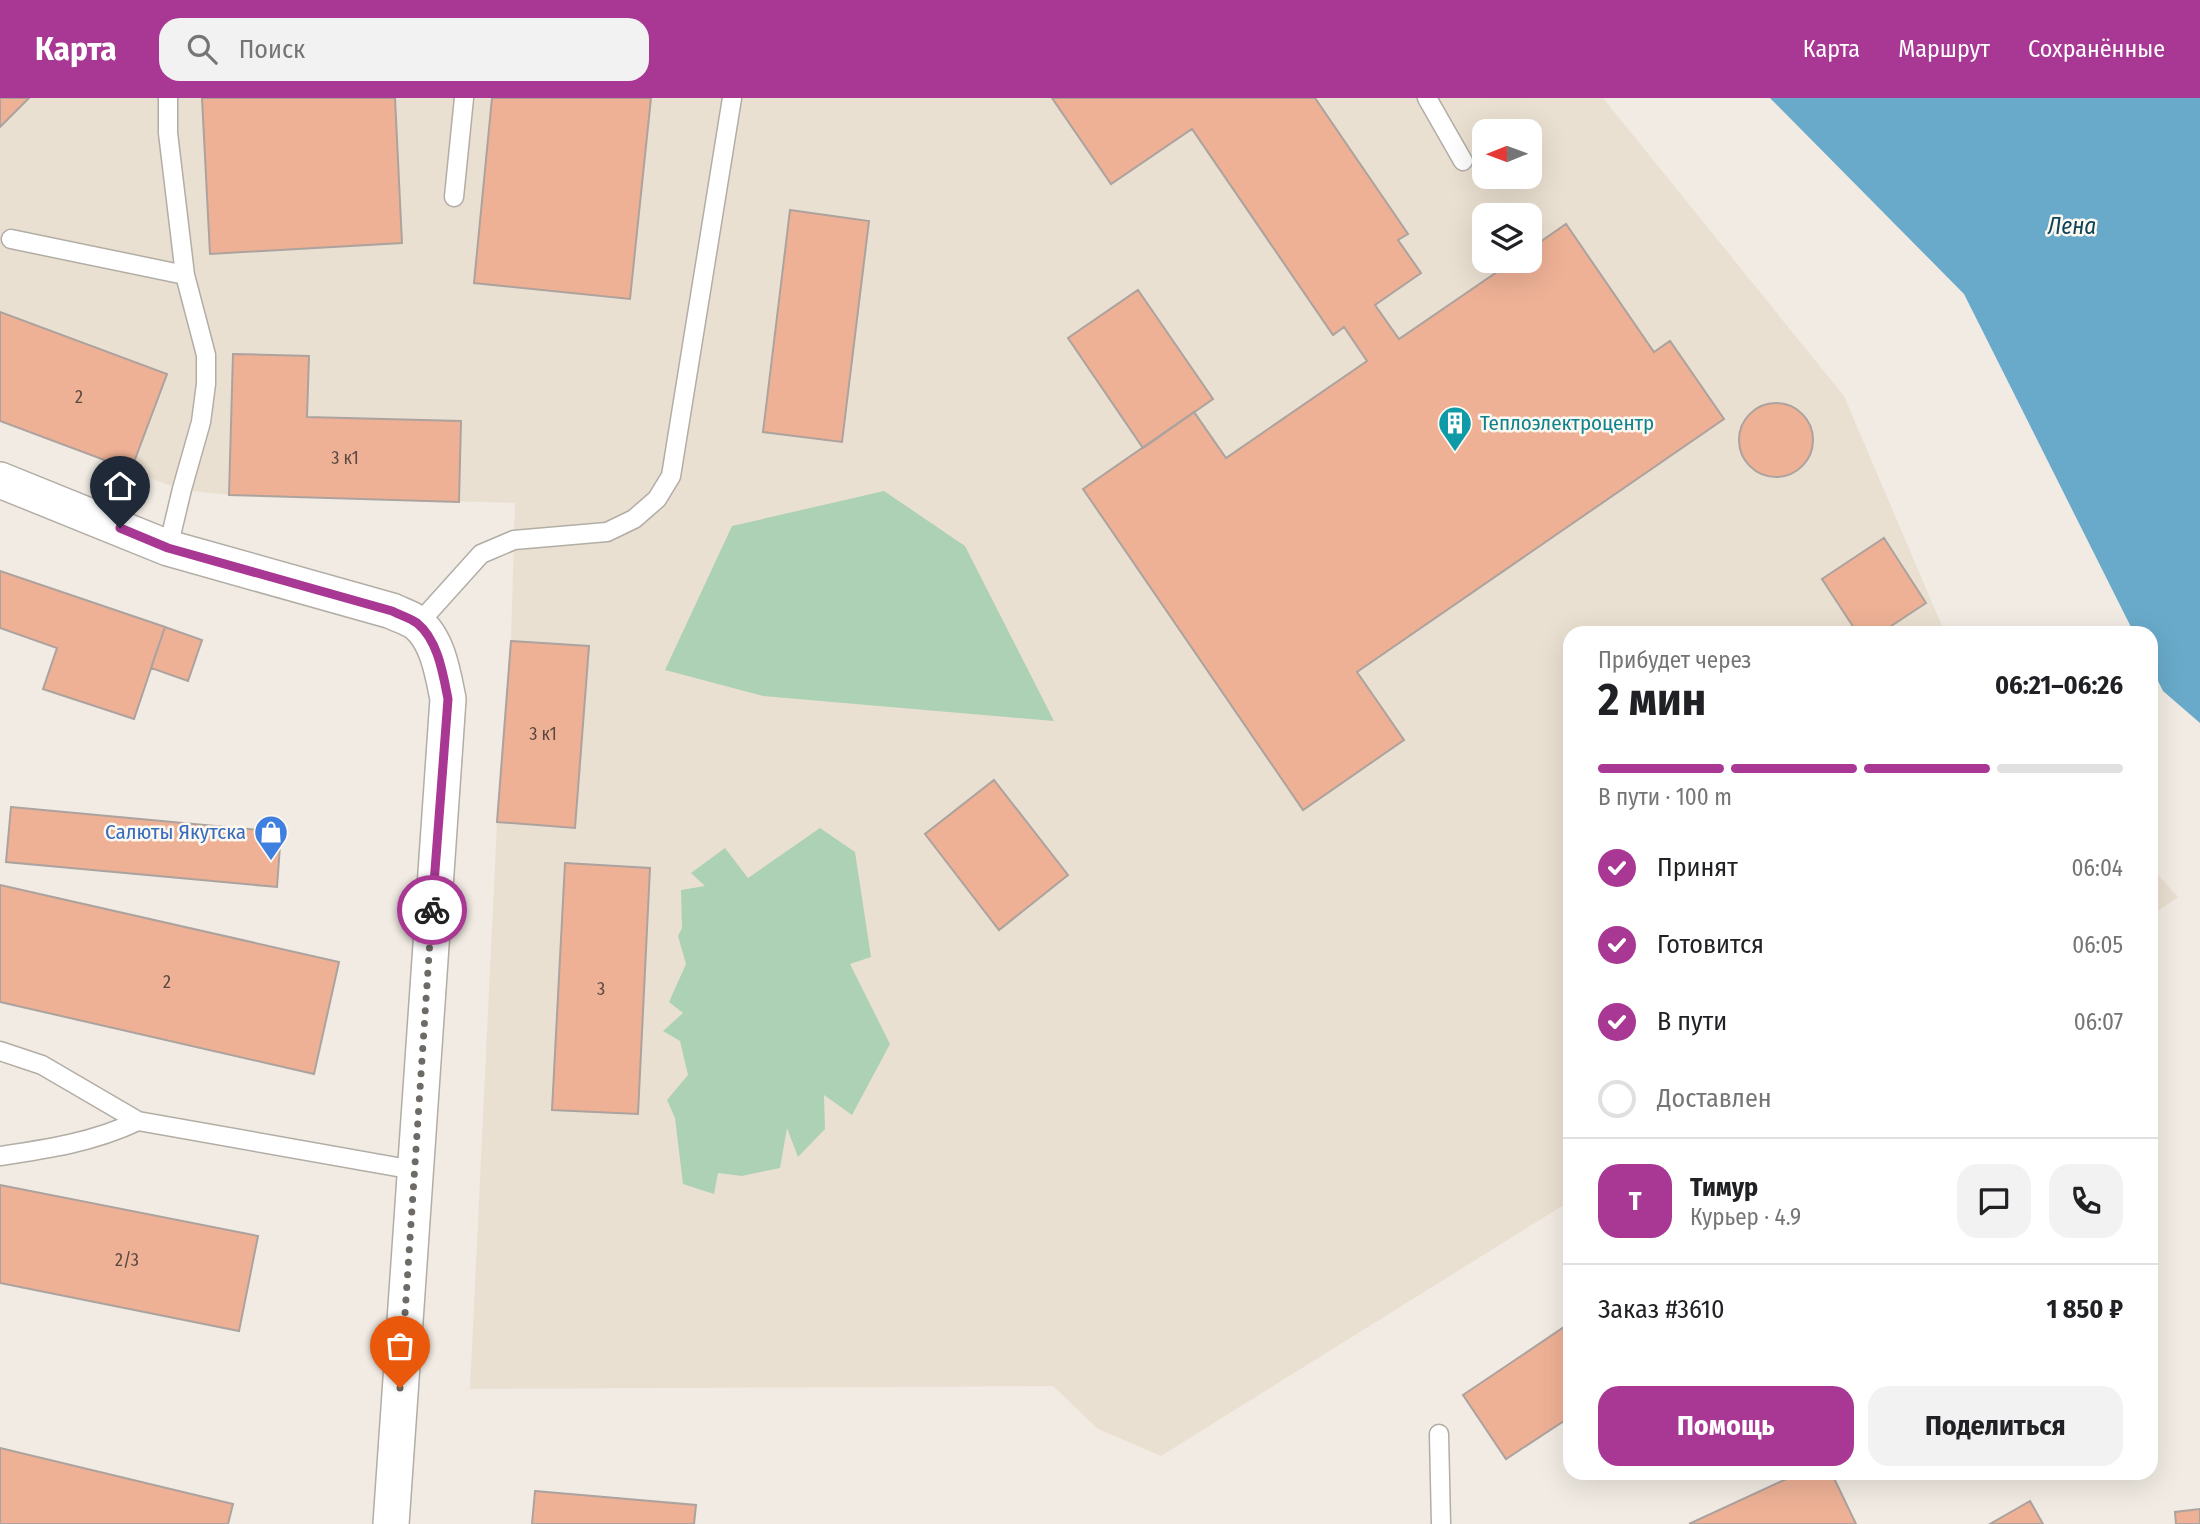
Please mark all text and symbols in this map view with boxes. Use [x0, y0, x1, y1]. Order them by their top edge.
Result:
search box [159, 18, 649, 81]
text: Карта [35, 29, 117, 69]
icon: search [183, 30, 221, 68]
text: Поиск [239, 34, 305, 65]
text: Карта [1803, 35, 1860, 63]
text: Маршрут [1898, 35, 1990, 63]
text: Сохранённые [2028, 35, 2165, 63]
north arrow [1472, 119, 1542, 189]
map controls [1472, 119, 1542, 273]
button: layers [1472, 203, 1542, 273]
water label: Лена [2047, 212, 2096, 240]
house number: 2 [75, 386, 83, 408]
building icon: Теплоэлектроцентр [1436, 404, 1474, 453]
place label: Теплоэлектроцентр [1480, 410, 1654, 436]
house number: 3 к1 [331, 447, 359, 469]
pin [90, 456, 150, 528]
icon: home [101, 467, 139, 505]
text: Прибудет через [1598, 646, 1751, 674]
text: 06:21–06:26 [1995, 670, 2123, 701]
text: 2 мин [1598, 672, 1706, 727]
house number: 3 к1 [529, 723, 557, 745]
text: В пути · 100 m [1598, 783, 1732, 811]
shop icon: Салюты Якутска [252, 813, 290, 862]
place label: Салюты Якутска [105, 819, 246, 845]
icon: check [1598, 849, 1636, 887]
text: Принят [1657, 852, 1738, 883]
text: 06:04 [2072, 854, 2123, 882]
courier [397, 875, 467, 945]
icon: bike [413, 891, 451, 929]
icon: check [1598, 926, 1636, 964]
text: Готовится [1657, 929, 1764, 960]
text: 06:05 [2072, 931, 2123, 959]
house number: 2 [163, 971, 171, 993]
house number: 3 [597, 978, 605, 1000]
icon: check [1598, 1003, 1636, 1041]
text: В пути [1657, 1006, 1727, 1037]
text: 06:07 [2074, 1008, 2123, 1036]
text: Доставлен [1657, 1083, 1772, 1114]
button: chat [1957, 1164, 2031, 1238]
button: phone [2049, 1164, 2123, 1238]
text: Тимур [1690, 1172, 1758, 1203]
text: Т [1629, 1186, 1641, 1217]
text: Курьер · 4.9 [1690, 1203, 1801, 1231]
house number: 2/3 [115, 1249, 139, 1271]
text: Заказ #3610 [1598, 1294, 1725, 1325]
text: 1 850 ₽ [2046, 1294, 2123, 1325]
pin [370, 1316, 430, 1388]
icon: bag [381, 1327, 419, 1365]
button: Помощь [1598, 1386, 1854, 1466]
button: Поделиться [1868, 1386, 2123, 1466]

